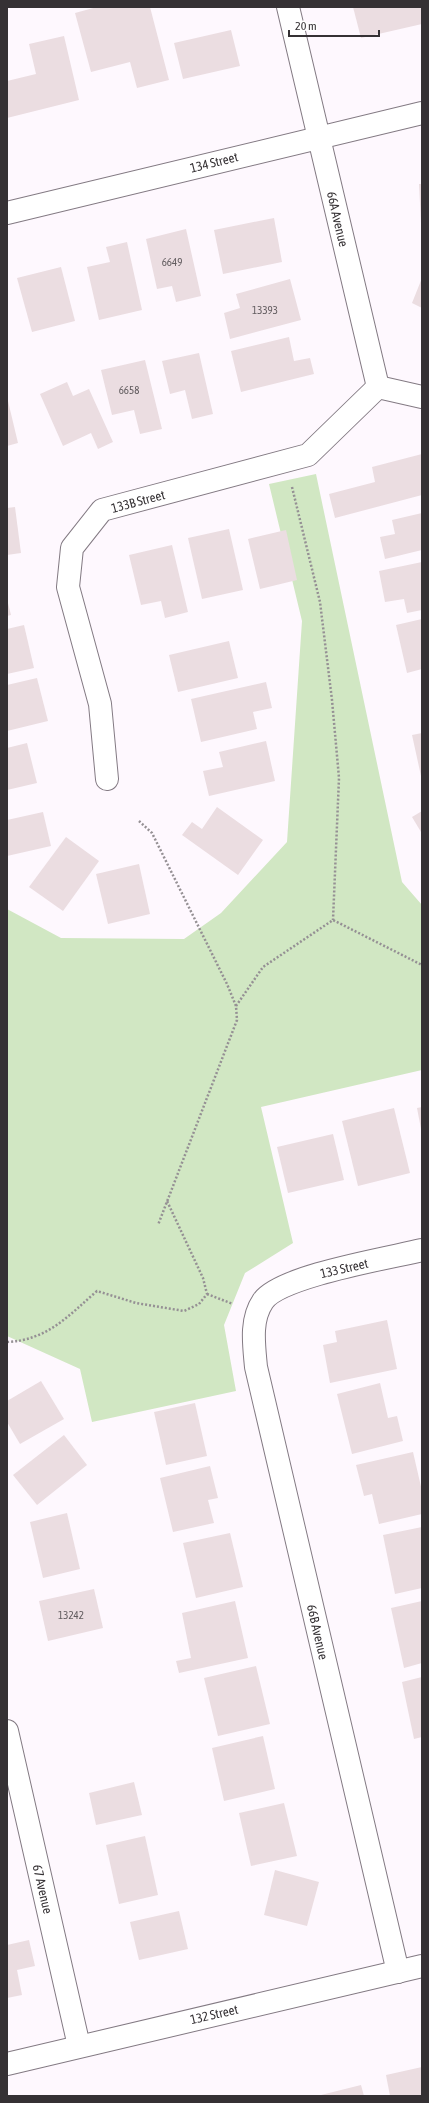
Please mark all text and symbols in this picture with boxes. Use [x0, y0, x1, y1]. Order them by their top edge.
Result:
scale bar [289, 12, 379, 38]
text: 20 m [295, 19, 317, 33]
street label: 134 Street [189, 149, 240, 176]
street label: 66A Avenue [324, 190, 351, 248]
house number: 6649 [162, 256, 182, 268]
house number: 13393 [252, 304, 278, 316]
house number: 6658 [119, 384, 139, 396]
street label: 133B Street [110, 487, 167, 516]
street label: 133 Street [319, 1256, 370, 1281]
street label: 66B Avenue [304, 1603, 331, 1661]
house number: 13242 [58, 1609, 84, 1621]
street label: 67 Avenue [30, 1863, 55, 1915]
street label: 132 Street [189, 2002, 240, 2027]

